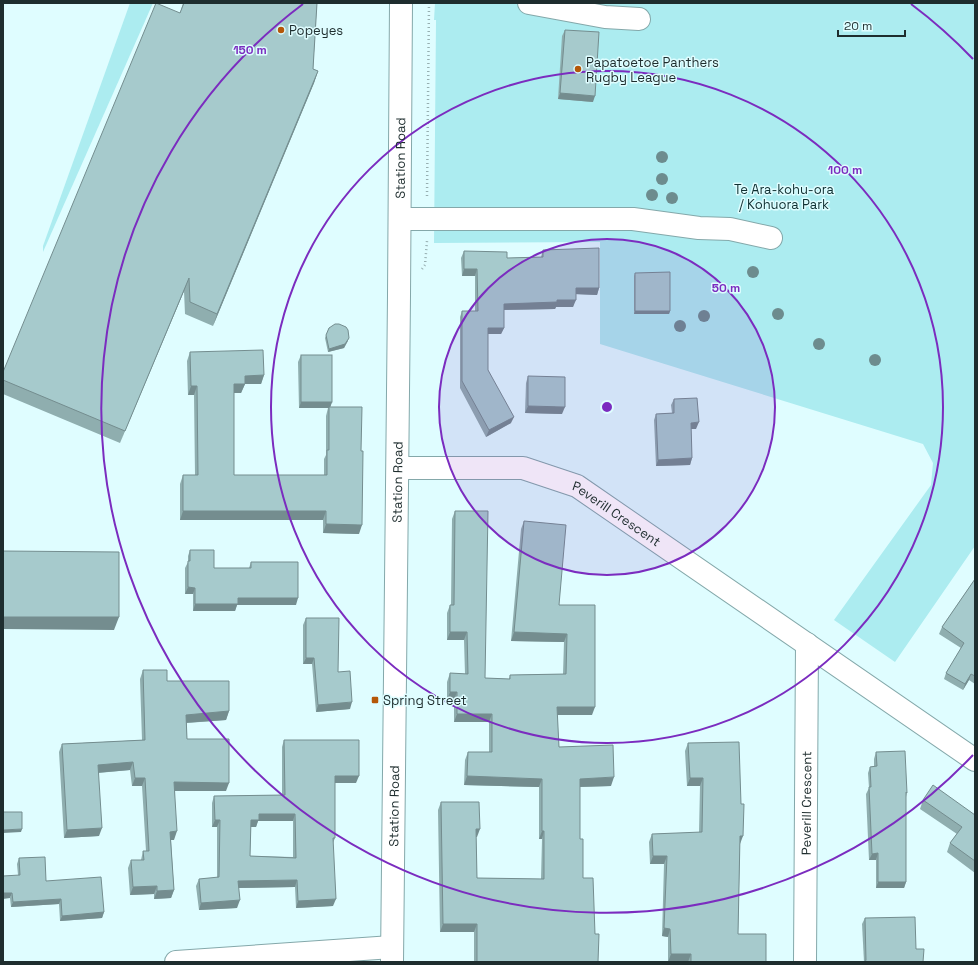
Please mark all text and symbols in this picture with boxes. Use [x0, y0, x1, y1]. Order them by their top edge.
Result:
scale bar [838, 12, 905, 38]
text: 20 m [844, 18, 872, 34]
place label: Popeyes [289, 22, 343, 39]
marker: Popeyes [276, 25, 286, 35]
text: 150 m [233, 42, 267, 58]
place label: Papatoetoe Panthers Rugby League [586, 54, 719, 86]
marker: Papatoetoe Panthers Rugby League [573, 64, 583, 74]
street label: Station Road [391, 117, 409, 199]
text: 100 m [828, 162, 862, 178]
park label: Te Ara-kohu-ora / Kohuora Park [734, 181, 835, 213]
text: 50 m [712, 280, 740, 296]
centre of rings [600, 400, 614, 414]
street label: Station Road [388, 441, 406, 523]
street label: Peverill Crescent [571, 477, 664, 550]
place label: Spring Street [383, 692, 467, 709]
marker: Spring Street [370, 695, 380, 705]
street label: Peverill Crescent [797, 751, 815, 855]
street label: Station Road [385, 765, 403, 847]

